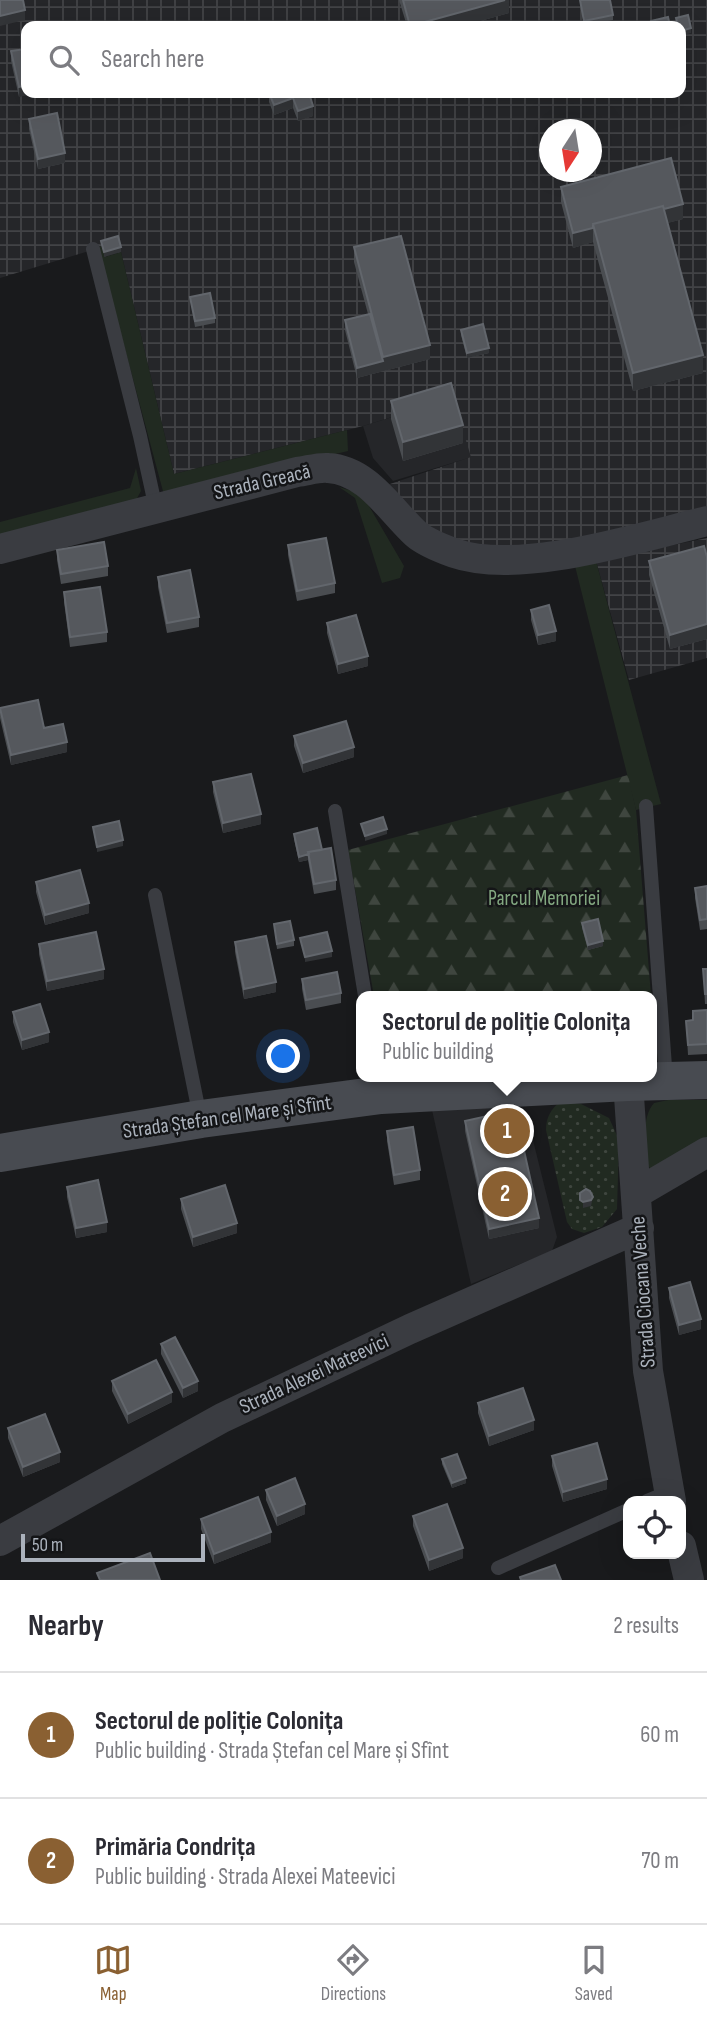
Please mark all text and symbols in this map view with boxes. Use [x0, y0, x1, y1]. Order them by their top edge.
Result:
search box [21, 21, 686, 98]
icon: search [45, 41, 83, 79]
text: Search here [101, 44, 204, 75]
north arrow [539, 119, 602, 182]
street label: Strada Greacă [211, 459, 313, 505]
park label: Parcul Memoriei [488, 886, 600, 911]
popup [356, 991, 657, 1082]
text: Sectorul de poliție Colonița [382, 1007, 631, 1038]
text: Public building [382, 1038, 494, 1066]
your location [266, 1039, 300, 1073]
street label: Strada Ștefan cel Mare și Sfînt [121, 1090, 333, 1144]
pin: 1 [484, 1105, 530, 1157]
pin: 2 [482, 1168, 528, 1220]
street label: Strada Ciocana Veche [625, 1215, 661, 1369]
street label: Strada Alexei Mateevici [235, 1328, 393, 1420]
map controls [623, 1496, 686, 1559]
button: locate [623, 1496, 686, 1559]
scale bar [21, 1531, 205, 1563]
text: 50 m [32, 1534, 63, 1557]
text: Nearby [28, 1608, 104, 1644]
text: 2 results [613, 1612, 679, 1640]
text: Sectorul de poliție Colonița [95, 1706, 343, 1737]
text: 1 [46, 1721, 56, 1749]
text: 60 m [640, 1721, 679, 1749]
text: Public building · Strada Ștefan cel Mare și Sfînt [95, 1737, 449, 1765]
text: Primăria Condrița [95, 1832, 256, 1863]
text: 2 [46, 1847, 56, 1875]
text: 70 m [641, 1847, 679, 1875]
text: Public building · Strada Alexei Mateevici [95, 1863, 396, 1891]
tab: Map [94, 1941, 132, 2006]
tab: Directions [321, 1941, 386, 2006]
tab: Saved [575, 1941, 613, 2006]

